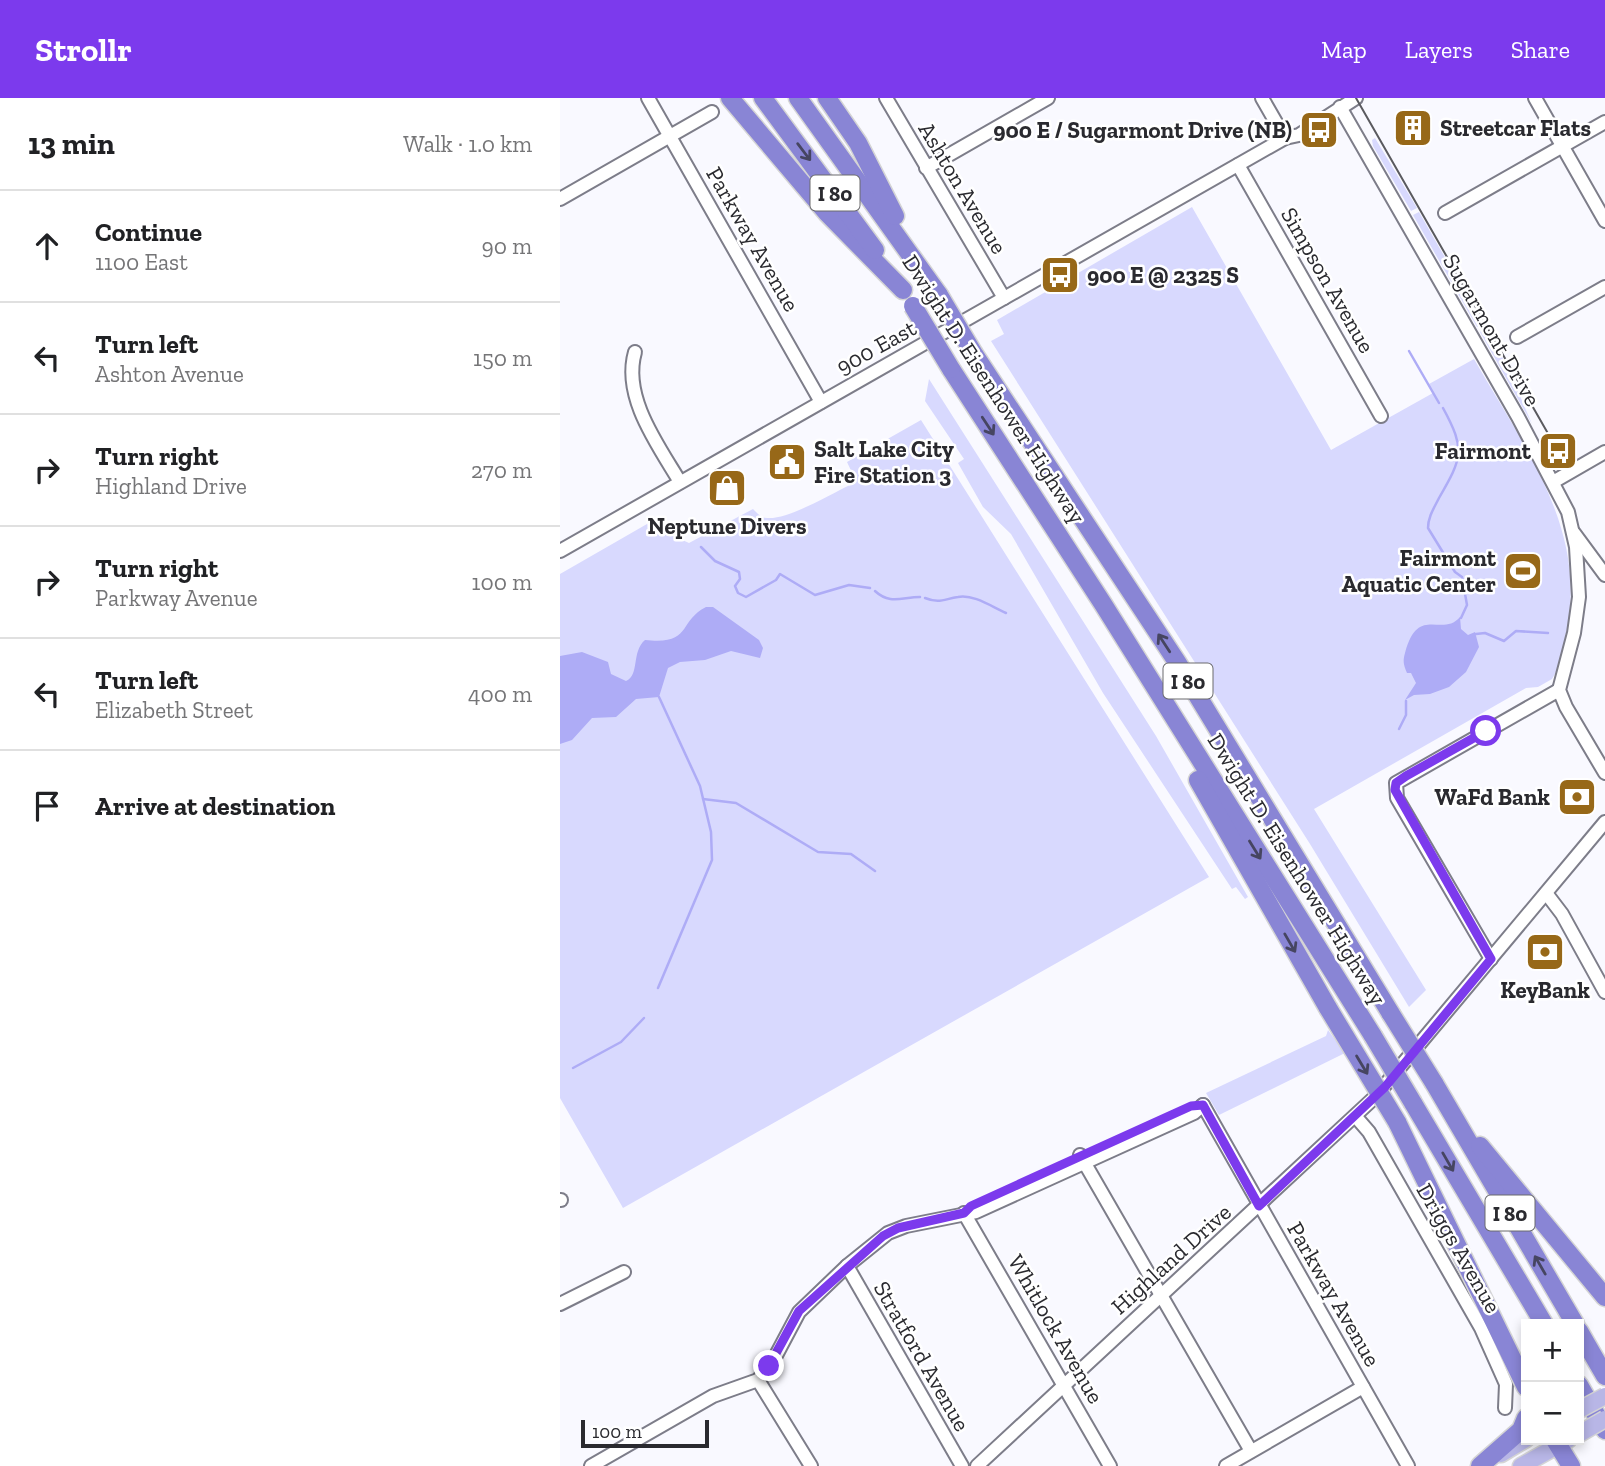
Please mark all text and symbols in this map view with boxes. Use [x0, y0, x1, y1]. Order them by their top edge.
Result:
text: Strollr [35, 30, 132, 69]
text: Map [1321, 35, 1367, 64]
text: Layers [1405, 35, 1473, 64]
text: Share [1511, 35, 1570, 64]
building icon: Streetcar Flats [1392, 107, 1434, 149]
bus stop icon: 900 E / Sugarmont Drive (NB) [1298, 109, 1340, 151]
place label: Streetcar Flats [1440, 114, 1591, 142]
place label: 900 E / Sugarmont Drive (NB) [993, 116, 1292, 144]
street label: Ashton Avenue [913, 117, 1013, 259]
text: 13 min [28, 126, 115, 162]
text: Walk · 1.0 km [403, 130, 532, 158]
one-way arrow [797, 142, 812, 161]
street label: Parkway Avenue [700, 162, 806, 316]
road number: I 80 [810, 176, 860, 210]
street label: Simpson Avenue [1275, 202, 1381, 358]
text: Continue [95, 216, 202, 248]
icon: ahead [28, 227, 66, 265]
text: 90 m [481, 232, 532, 260]
text: 1100 East [95, 248, 188, 276]
street label: Dwight D. Eisenhower Highway [896, 249, 1092, 529]
street label: Sugarmont Drive [1437, 249, 1547, 411]
bus stop icon: 900 E @ 2325 S [1039, 254, 1081, 296]
place label: 900 E @ 2325 S [1087, 261, 1239, 289]
street label: 900 East [831, 313, 921, 380]
text: Turn left [95, 328, 198, 360]
icon: left [28, 339, 66, 377]
text: 150 m [473, 344, 532, 372]
text: Ashton Avenue [95, 360, 244, 388]
one-way arrow [981, 416, 996, 435]
bus stop icon: Fairmont [1537, 430, 1579, 472]
place label: Salt Lake City Fire Station 3 [814, 435, 955, 489]
place label: Fairmont [1435, 437, 1532, 465]
text: Turn right [95, 440, 218, 472]
public building icon: Salt Lake City Fire Station 3 [766, 441, 808, 483]
icon: right [28, 451, 66, 489]
text: 270 m [471, 456, 532, 484]
shop icon: Neptune Divers [706, 467, 748, 509]
text: Highland Drive [95, 472, 247, 500]
place label: Neptune Divers [648, 512, 807, 540]
place label: Fairmont Aquatic Center [1342, 544, 1497, 598]
sports icon: Fairmont Aquatic Center [1502, 550, 1544, 592]
text: Turn right [95, 552, 218, 584]
icon: right [28, 563, 66, 601]
text: 100 m [472, 568, 532, 596]
text: Parkway Avenue [95, 584, 258, 612]
one-way arrow [1157, 633, 1171, 653]
text: Turn left [95, 664, 198, 696]
road number: I 80 [1164, 664, 1212, 698]
icon: left [28, 675, 66, 713]
text: 400 m [468, 680, 532, 708]
text: Elizabeth Street [95, 696, 253, 724]
route start [1470, 715, 1501, 746]
street label: Dwight D. Eisenhower Highway [1202, 728, 1393, 1010]
bank icon: WaFd Bank [1556, 776, 1598, 818]
place label: WaFd Bank [1434, 783, 1550, 811]
icon: arrive [28, 787, 66, 825]
text: Arrive at destination [95, 790, 335, 822]
one-way arrow [1247, 840, 1262, 859]
bank icon: KeyBank [1524, 931, 1566, 973]
one-way arrow [1283, 933, 1297, 953]
place label: KeyBank [1500, 976, 1590, 1004]
one-way arrow [1356, 1054, 1370, 1074]
one-way arrow [1441, 1151, 1455, 1171]
street label: Driggs Avenue [1411, 1178, 1507, 1318]
road number: I 80 [1486, 1196, 1534, 1230]
street label: Highland Drive [1105, 1198, 1237, 1320]
street label: Parkway Avenue [1281, 1217, 1387, 1371]
street label: Whitlock Avenue [1002, 1250, 1110, 1408]
one-way arrow [1533, 1256, 1547, 1276]
street label: Stratford Avenue [868, 1276, 976, 1436]
map controls [1521, 1319, 1584, 1445]
button: + [1521, 1319, 1584, 1382]
route end [753, 1350, 784, 1381]
button: − [1521, 1382, 1584, 1445]
scale bar [581, 1417, 709, 1449]
text: 100 m [592, 1420, 642, 1443]

